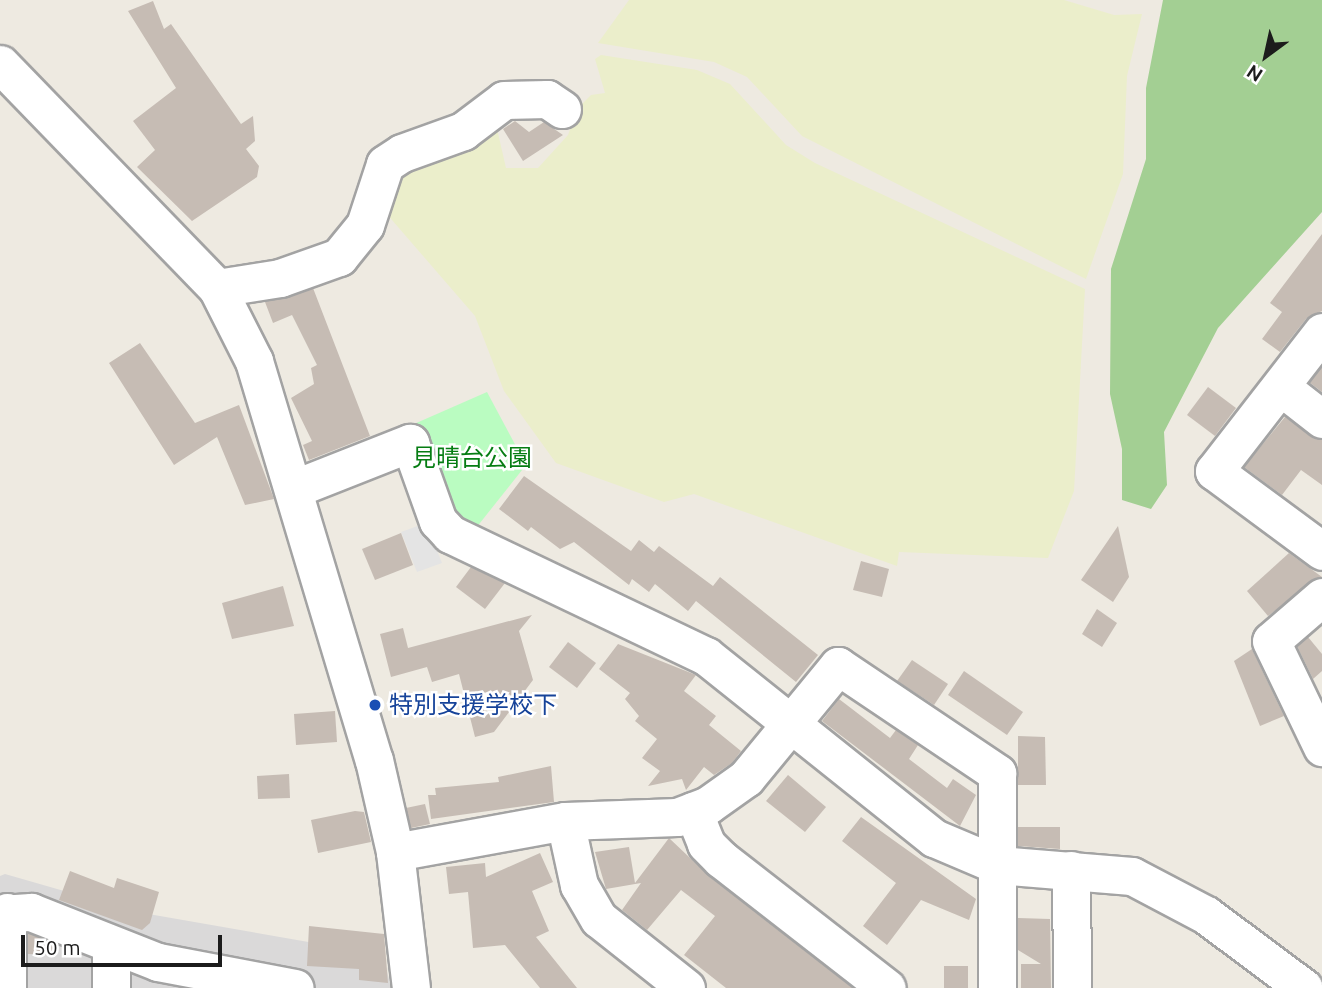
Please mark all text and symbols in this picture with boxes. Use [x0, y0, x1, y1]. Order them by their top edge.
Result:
north arrow [1231, 21, 1301, 91]
text: N [1243, 61, 1267, 87]
park label: 見晴台公園 [412, 444, 532, 472]
place label: 特別支援学校下 [389, 691, 557, 719]
marker: 特別支援学校下 [367, 697, 383, 713]
scale bar [24, 922, 226, 966]
text: 50 m [34, 935, 81, 959]

